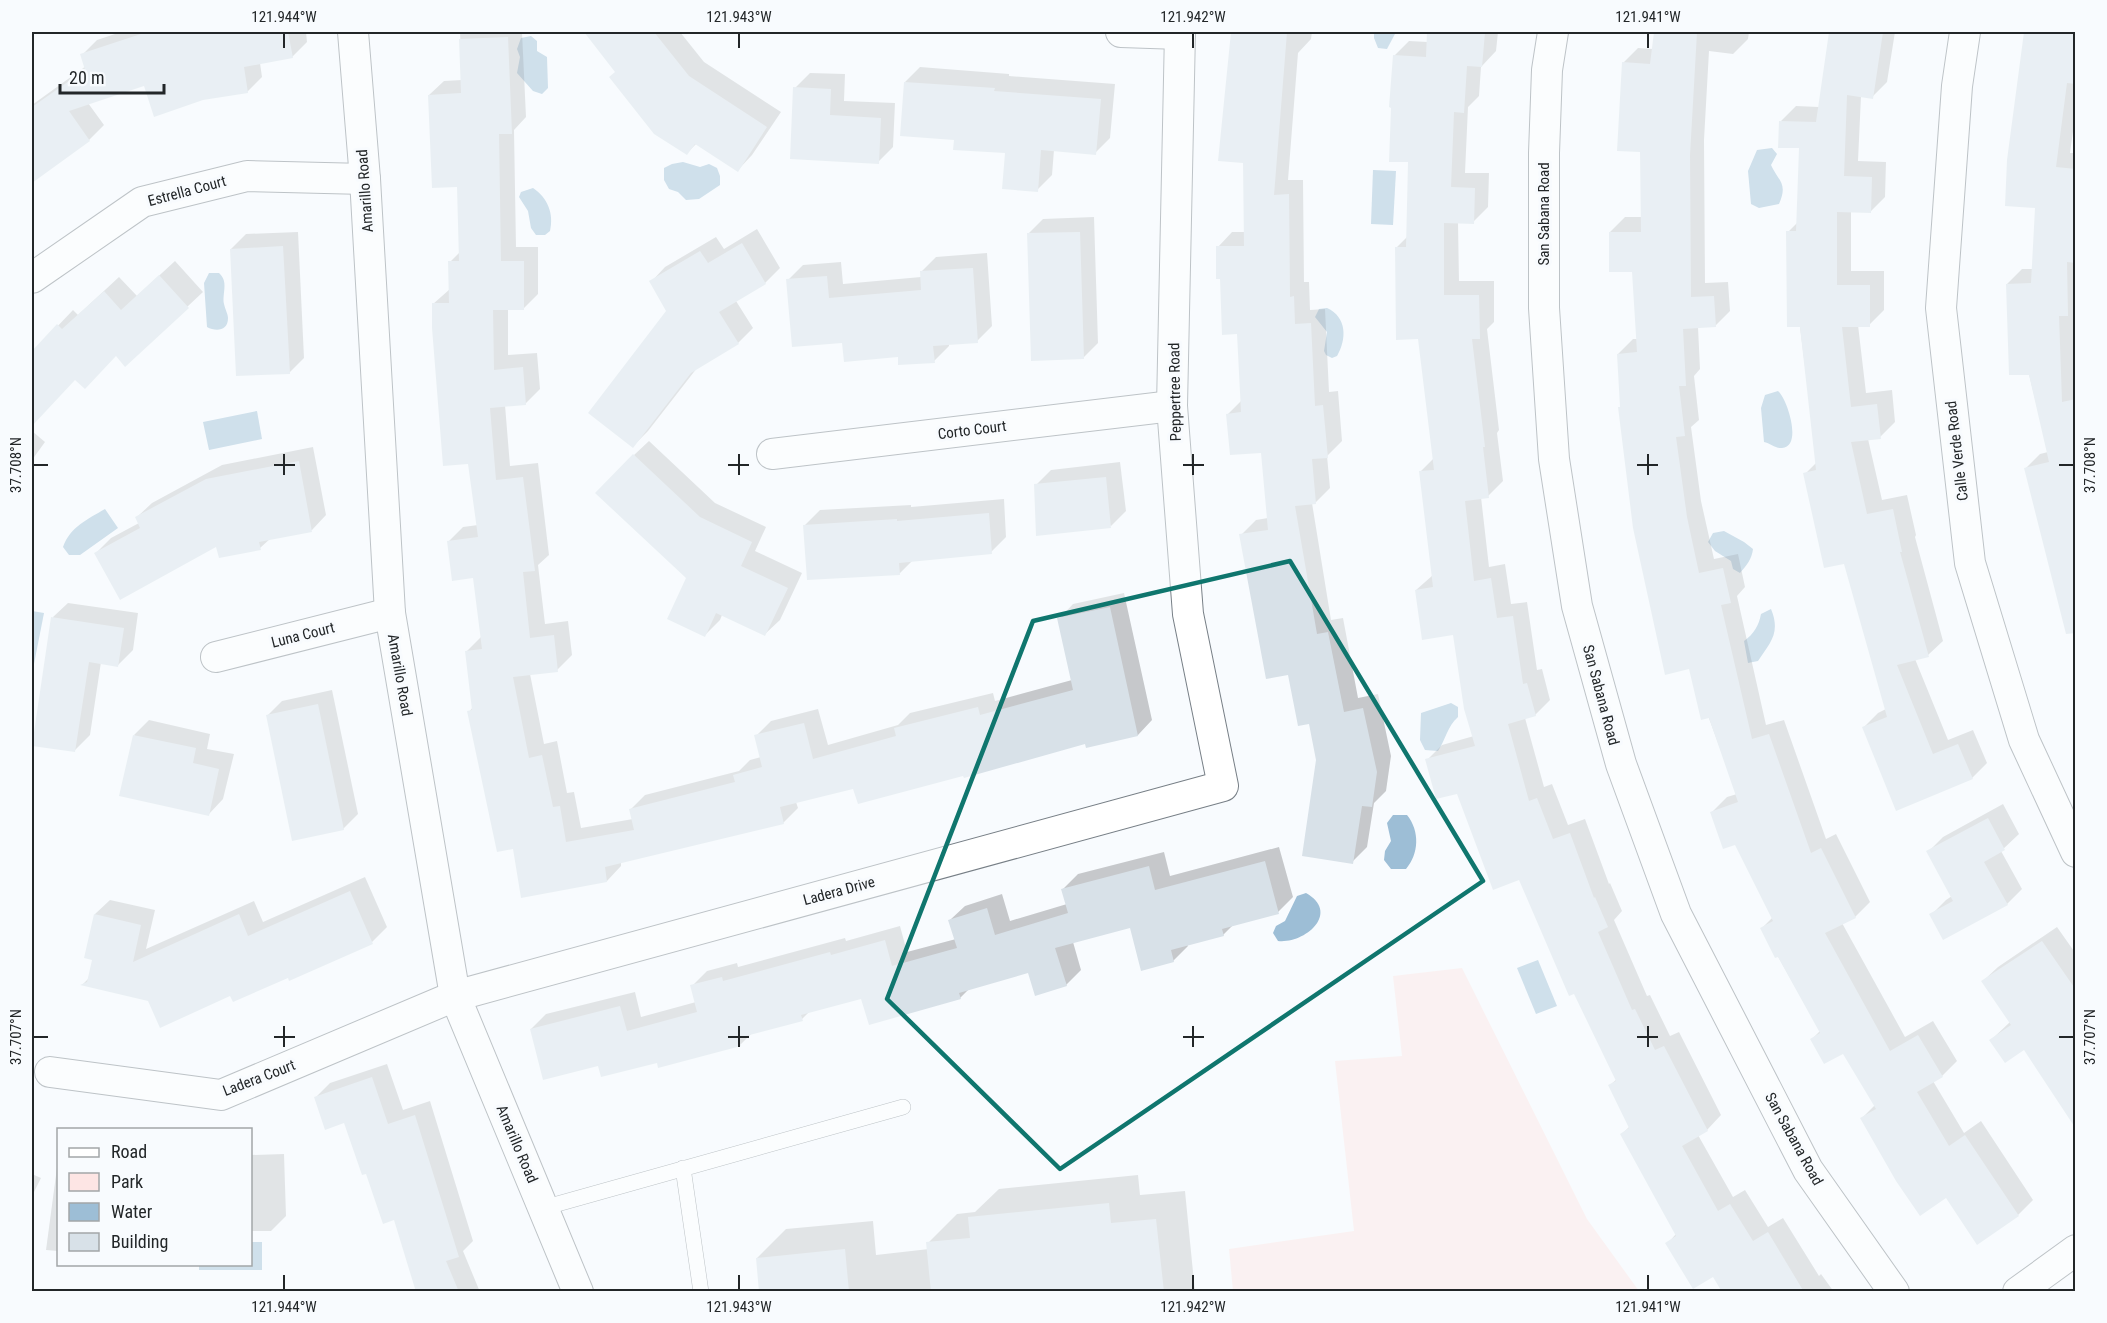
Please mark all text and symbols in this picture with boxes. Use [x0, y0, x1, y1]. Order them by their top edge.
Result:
text: 121.944°W [251, 8, 317, 26]
text: 121.943°W [706, 8, 772, 26]
text: 121.942°W [1160, 8, 1226, 26]
text: 121.941°W [1615, 8, 1681, 26]
scale bar [60, 57, 164, 95]
text: 20 m [69, 67, 104, 88]
street label: Amarillo Road [353, 149, 377, 233]
street label: San Sabana Road [1535, 162, 1553, 266]
street label: Estrella Court [146, 172, 228, 210]
street label: Peppertree Road [1165, 343, 1185, 441]
street label: Calle Verde Road [1942, 400, 1972, 502]
street label: Corto Court [937, 417, 1007, 443]
text: 37.708°N [7, 437, 25, 493]
text: 37.708°N [2081, 437, 2099, 493]
street label: Luna Court [269, 618, 337, 652]
street label: Amarillo Road [384, 633, 416, 717]
street label: San Sabana Road [1579, 643, 1623, 747]
street label: Ladera Drive [801, 873, 877, 909]
text: 37.707°N [7, 1009, 25, 1065]
text: 37.707°N [2081, 1009, 2099, 1065]
street label: Ladera Court [220, 1056, 298, 1100]
street label: San Sabana Road [1761, 1089, 1827, 1189]
street label: Amarillo Road [492, 1102, 542, 1186]
legend [57, 1128, 252, 1266]
text: Road [111, 1141, 147, 1162]
text: Park [111, 1171, 143, 1192]
text: Water [111, 1201, 153, 1222]
text: Building [111, 1231, 168, 1252]
text: 121.944°W [251, 1298, 317, 1316]
text: 121.943°W [706, 1298, 772, 1316]
text: 121.942°W [1160, 1298, 1226, 1316]
text: 121.941°W [1615, 1298, 1681, 1316]

